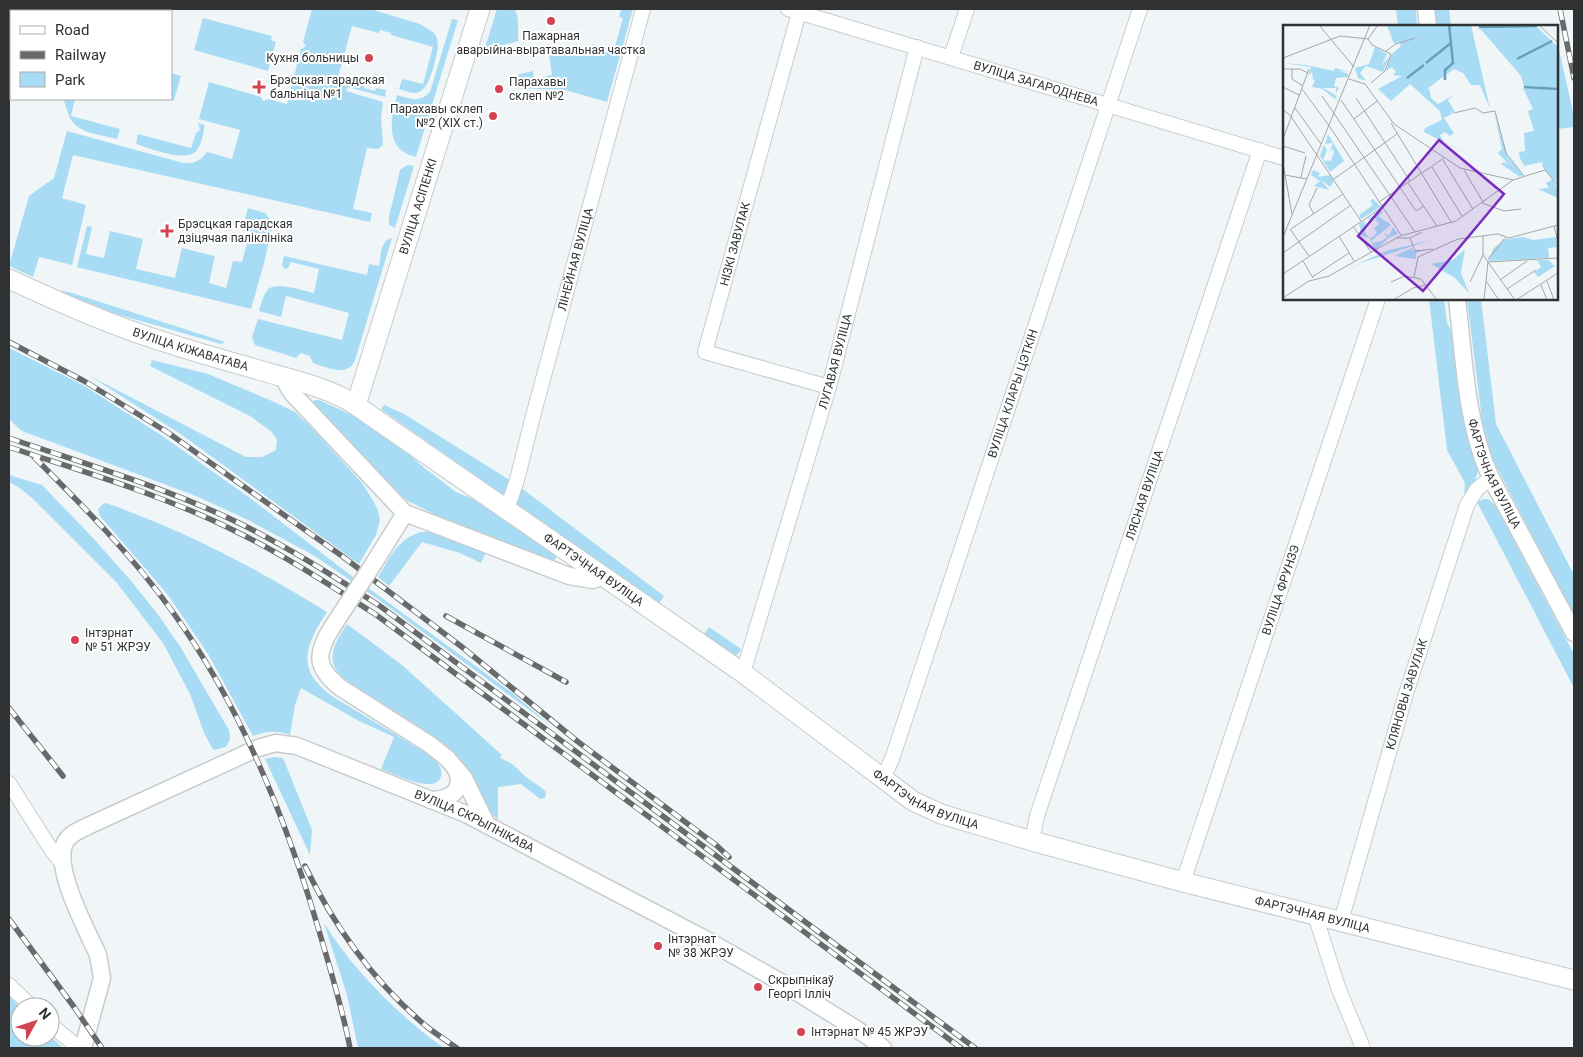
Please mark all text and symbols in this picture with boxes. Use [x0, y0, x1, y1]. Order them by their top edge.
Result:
legend [10, 10, 172, 100]
marker: Пажарная аварыйна-выратавальная частка [545, 15, 557, 27]
text: Road [55, 21, 89, 39]
inset map [1283, 25, 1558, 300]
place label: Пажарная аварыйна-выратавальная частка [456, 29, 646, 57]
text: Railway [55, 46, 106, 64]
place label: Кухня больницы [266, 51, 359, 65]
marker: Кухня больницы [363, 52, 375, 64]
street label: ВУЛІЦА ЗАГАРОДНЕВА [972, 58, 1100, 109]
text: Park [55, 71, 86, 89]
place label: Брэсцкая гарадская бальніца №1 [270, 73, 385, 101]
place label: Парахавы склеп №2 [509, 75, 566, 103]
marker: Брэсцкая гарадская бальніца №1 [252, 80, 266, 94]
marker: Парахавы склеп №2 [493, 83, 505, 95]
place label: Парахавы склеп №2 (XIX ст.) [390, 102, 483, 130]
marker: Парахавы склеп №2 (XIX ст.) [487, 110, 499, 122]
street label: ВУЛІЦА АСІПЕНКІ [397, 157, 440, 256]
street label: НІЗКІ ЗАВУЛАК [717, 200, 753, 288]
street label: ЛІНЕЙНАЯ ВУЛІЦА [555, 206, 596, 312]
place label: Брэсцкая гарадская дзіцячая паліклініка [178, 217, 293, 245]
marker: Брэсцкая гарадская дзіцячая паліклініка [160, 224, 174, 238]
street label: ЛУГАВАЯ ВУЛІЦА [816, 312, 855, 411]
street label: ВУЛІЦА КІЖАВАТАВА [131, 325, 250, 374]
street label: ВУЛІЦА КЛАРЫ ЦЭТКІН [985, 327, 1041, 460]
street label: ФАРТЭЧНАЯ ВУЛІЦА [1465, 417, 1524, 531]
street label: ЛЯСНАЯ ВУЛІЦА [1123, 448, 1166, 542]
street label: ФАРТЭЧНАЯ ВУЛІЦА [541, 530, 646, 609]
street label: ВУЛІЦА ФРУНЗЭ [1259, 543, 1302, 637]
place label: Інтэрнат № 51 ЖРЭУ [85, 626, 151, 654]
marker: Інтэрнат № 51 ЖРЭУ [69, 634, 81, 646]
street label: КЛЯНОВЫ ЗАВУЛАК [1383, 637, 1430, 751]
street label: ФАРТЭЧНАЯ ВУЛІЦА [870, 766, 980, 832]
street label: ВУЛІЦА СКРЫПНІКАВА [412, 787, 537, 855]
street label: ФАРТЭЧНАЯ ВУЛІЦА [1253, 893, 1372, 936]
place label: Інтэрнат № 38 ЖРЭУ [668, 932, 734, 960]
marker: Інтэрнат № 38 ЖРЭУ [652, 940, 664, 952]
place label: Скрыпнікаў Георгі Ілліч [768, 973, 834, 1001]
marker: Скрыпнікаў Георгі Ілліч [752, 981, 764, 993]
north arrow [10, 997, 60, 1047]
text: N [36, 1005, 54, 1023]
place label: Інтэрнат № 45 ЖРЭУ [811, 1025, 928, 1039]
marker: Інтэрнат № 45 ЖРЭУ [795, 1026, 807, 1038]

